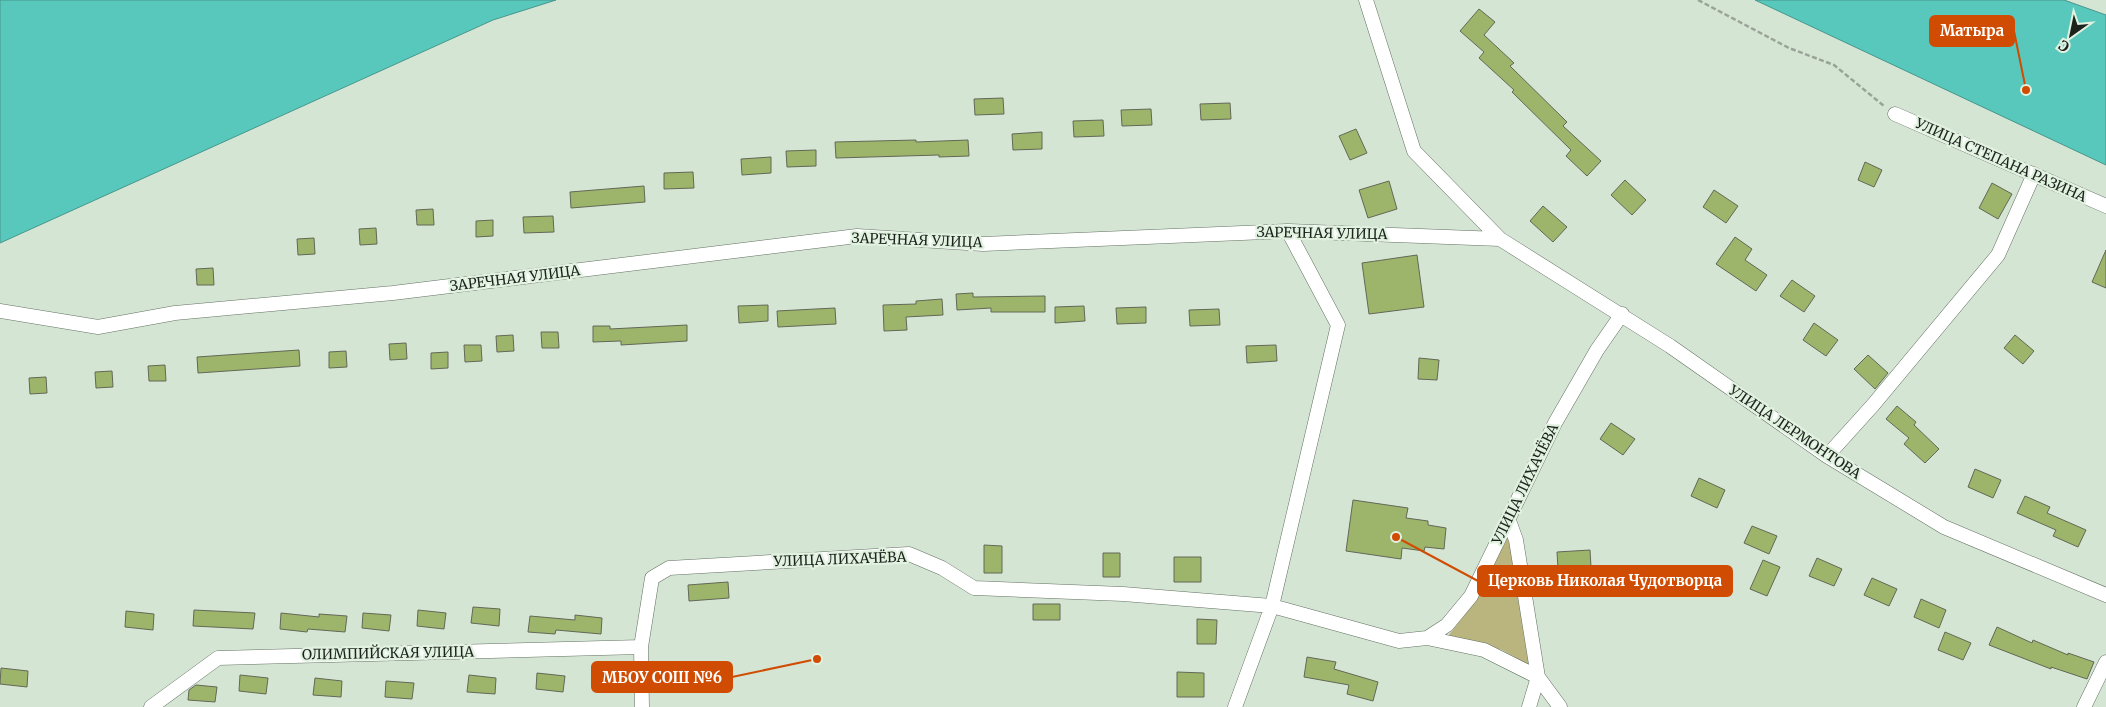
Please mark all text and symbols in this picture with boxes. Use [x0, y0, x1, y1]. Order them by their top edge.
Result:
north arrow [2046, 10, 2096, 60]
callout: Матыра [1930, 16, 2014, 46]
text: Матыра [1940, 21, 2005, 40]
text: С [2055, 36, 2073, 56]
street label: УЛИЦА СТЕПАНА РАЗИНА [1912, 114, 2090, 206]
street label: ЗАРЕЧНАЯ УЛИЦА [1256, 223, 1388, 243]
street label: ЗАРЕЧНАЯ УЛИЦА [851, 229, 983, 251]
street label: ЗАРЕЧНАЯ УЛИЦА [449, 261, 581, 295]
street label: УЛИЦА ЛЕРМОНТОВА [1725, 381, 1865, 483]
street label: УЛИЦА ЛИХАЧЁВА [1487, 420, 1562, 548]
street label: УЛИЦА ЛИХАЧЁВА [772, 548, 907, 570]
callout: Церковь Николая Чудотворца [1478, 566, 1732, 596]
text: Церковь Николая Чудотворца [1488, 571, 1723, 590]
street label: ОЛИМПИЙСКАЯ УЛИЦА [302, 642, 474, 663]
callout: МБОУ СОШ №6 [592, 662, 732, 692]
text: МБОУ СОШ №6 [602, 668, 722, 687]

